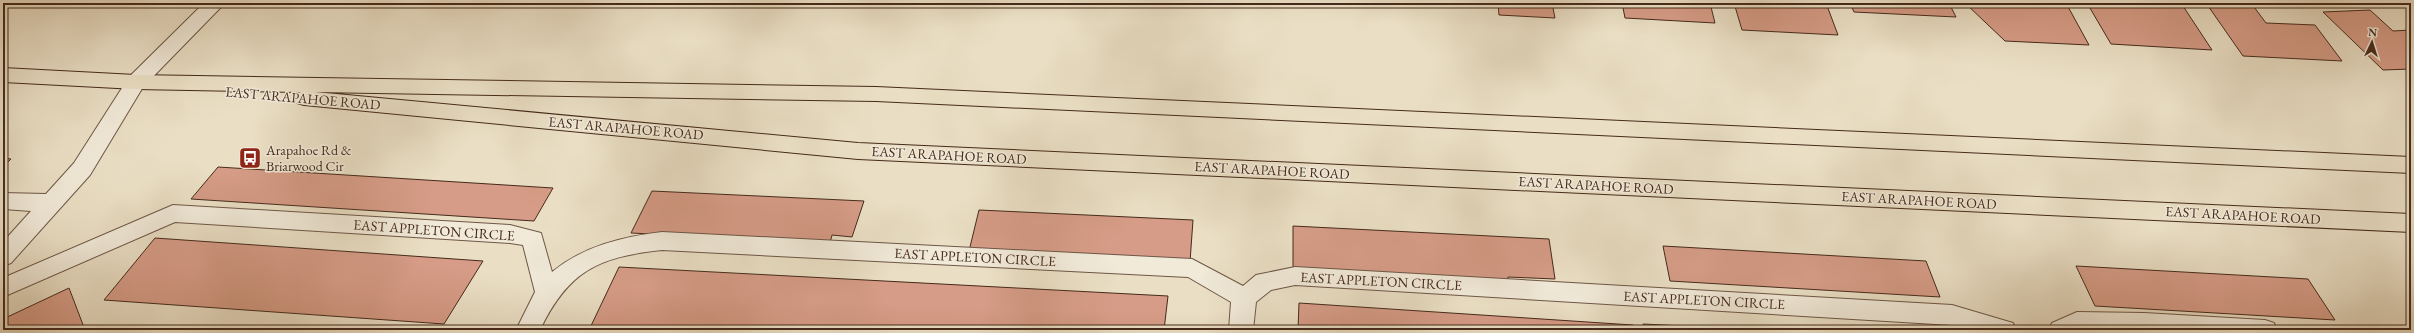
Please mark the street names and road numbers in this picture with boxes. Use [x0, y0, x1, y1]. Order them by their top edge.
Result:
street label: EAST ARAPAHOE ROAD [225, 82, 382, 114]
street label: EAST ARAPAHOE ROAD [548, 112, 705, 144]
street label: EAST ARAPAHOE ROAD [871, 142, 1028, 168]
street label: EAST ARAPAHOE ROAD [1194, 157, 1351, 183]
street label: EAST ARAPAHOE ROAD [1518, 172, 1675, 198]
street label: EAST ARAPAHOE ROAD [1841, 187, 1998, 213]
street label: EAST ARAPAHOE ROAD [2165, 202, 2322, 228]
street label: EAST APPLETON CIRCLE [353, 215, 515, 245]
street label: EAST APPLETON CIRCLE [894, 244, 1056, 270]
street label: EAST APPLETON CIRCLE [1300, 268, 1462, 294]
street label: EAST APPLETON CIRCLE [1623, 287, 1785, 313]

